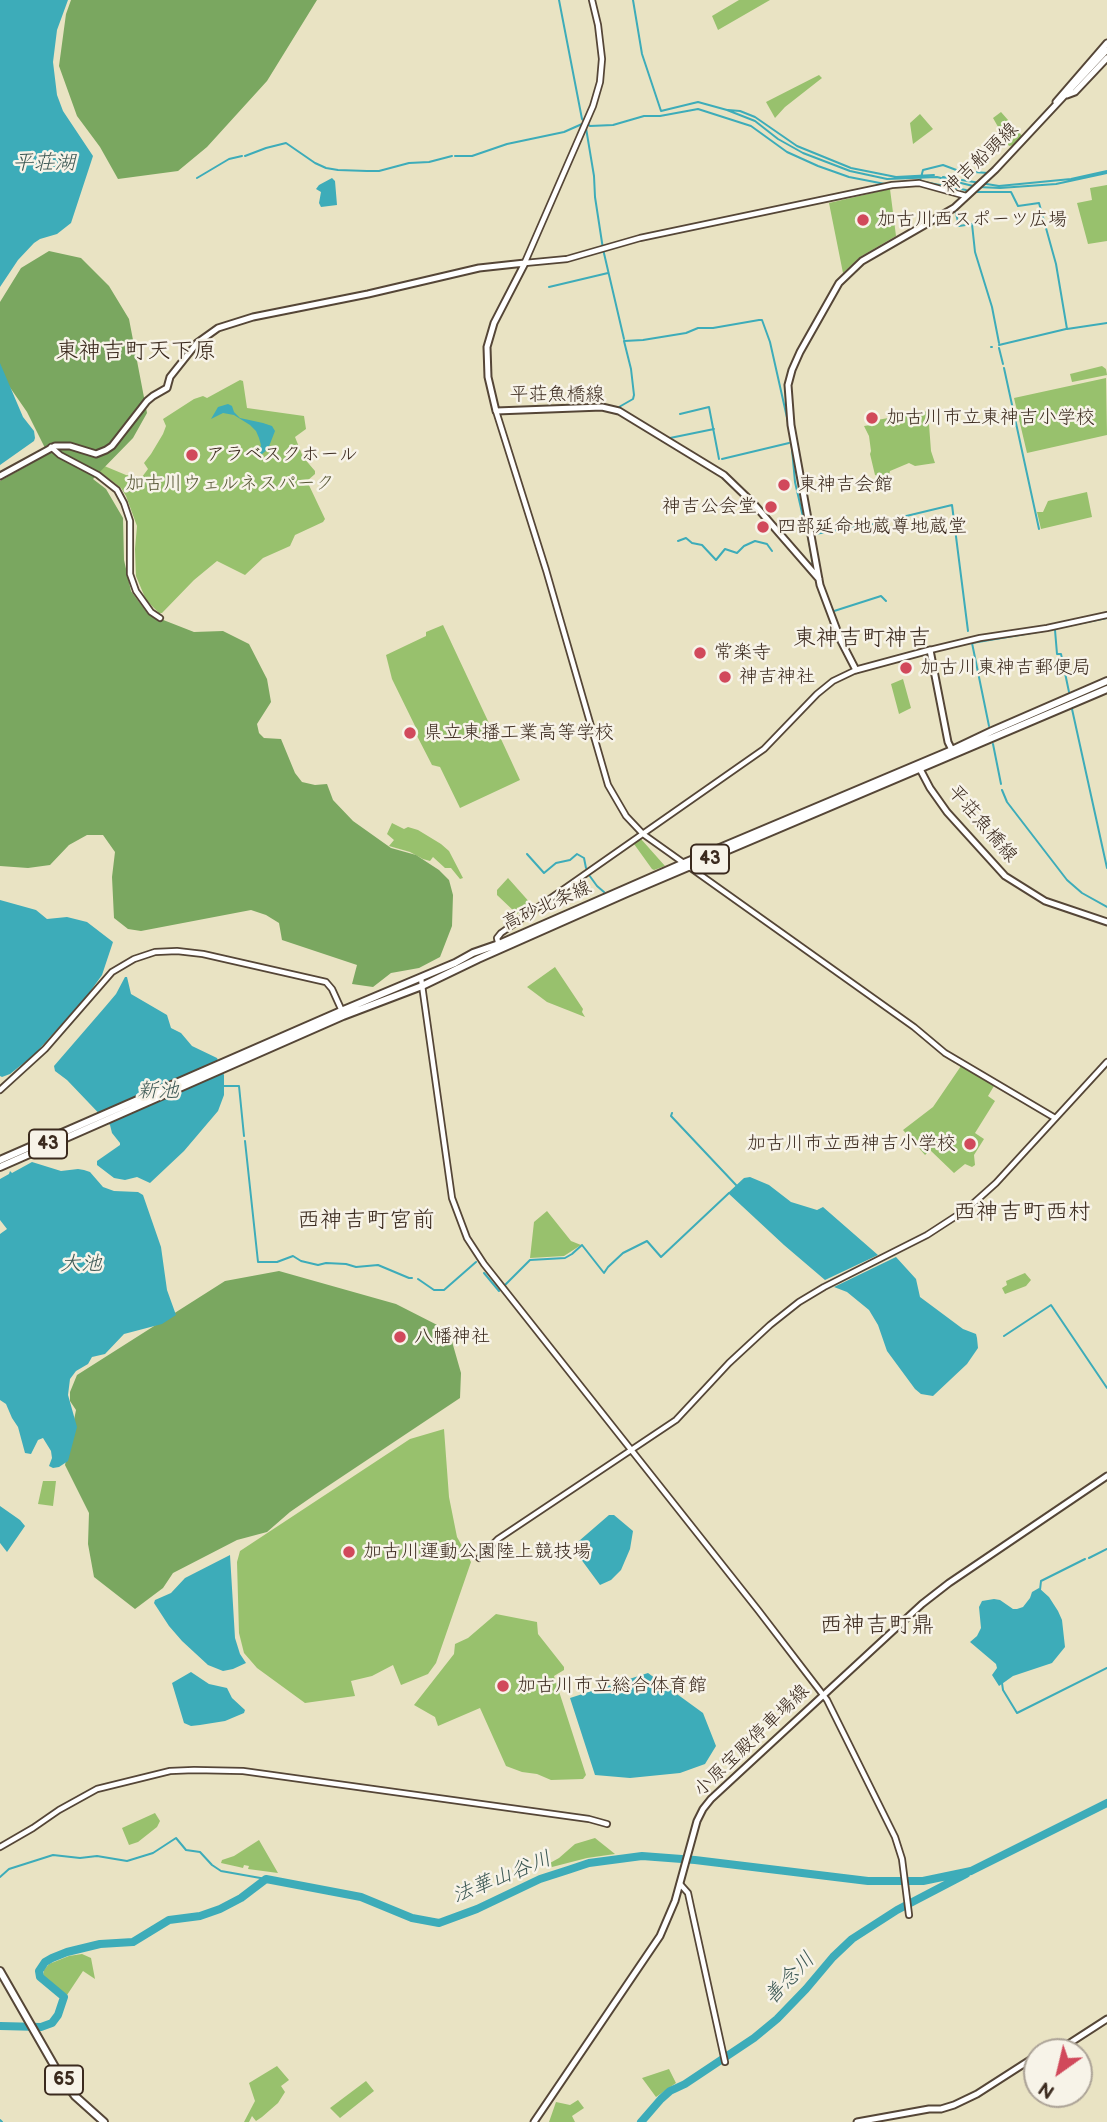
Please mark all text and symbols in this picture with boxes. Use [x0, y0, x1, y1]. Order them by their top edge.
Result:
street label: 神吉船頭線 [938, 118, 1024, 200]
water label: 平荘湖 [13, 151, 75, 177]
place label: 加古川西スポーツ広場 [877, 209, 1067, 231]
marker: 加古川西スポーツ広場 [855, 212, 871, 228]
district label: 東神吉町天下原 [56, 338, 216, 366]
street label: 平荘魚橋線 [510, 384, 604, 406]
place label: 加古川市立東神吉小学校 [886, 407, 1095, 429]
marker: 加古川市立東神吉小学校 [864, 410, 880, 426]
place label: アラベスクホール [206, 444, 358, 466]
marker: アラベスクホール [184, 447, 200, 463]
park label: 加古川ウェルネスパーク [126, 473, 334, 495]
place label: 東神吉会館 [798, 474, 893, 496]
marker: 東神吉会館 [776, 477, 792, 493]
place label: 神吉公会堂 [662, 496, 757, 518]
marker: 神吉公会堂 [763, 499, 779, 515]
place label: 四部延命地蔵尊地蔵堂 [777, 516, 967, 538]
marker: 四部延命地蔵尊地蔵堂 [755, 519, 771, 535]
district label: 東神吉町神吉 [793, 625, 931, 653]
place label: 常楽寺 [714, 642, 771, 664]
marker: 常楽寺 [692, 645, 708, 661]
place label: 加古川東神吉郵便局 [920, 657, 1091, 679]
marker: 加古川東神吉郵便局 [898, 660, 914, 676]
place label: 神吉神社 [739, 666, 815, 688]
marker: 神吉神社 [717, 669, 733, 685]
place label: 県立東播工業高等学校 [424, 722, 614, 744]
marker: 県立東播工業高等学校 [402, 725, 418, 741]
street label: 平荘魚橋線 [942, 781, 1022, 867]
road number: 43 [691, 844, 729, 874]
street label: 高砂北条線 [499, 876, 595, 936]
water label: 新池 [137, 1079, 179, 1105]
road number: 43 [29, 1129, 67, 1158]
place label: 加古川市立西神吉小学校 [747, 1133, 956, 1155]
marker: 加古川市立西神吉小学校 [962, 1136, 978, 1152]
district label: 西神吉町西村 [953, 1199, 1091, 1227]
district label: 西神吉町宮前 [297, 1207, 435, 1235]
water label: 大池 [60, 1252, 102, 1278]
place label: 八幡神社 [414, 1326, 490, 1348]
marker: 八幡神社 [392, 1329, 408, 1345]
place label: 加古川運動公園陸上競技場 [363, 1541, 591, 1563]
marker: 加古川運動公園陸上競技場 [341, 1544, 357, 1560]
district label: 西神吉町鼎 [820, 1612, 934, 1640]
place label: 加古川市立総合体育館 [517, 1675, 707, 1697]
marker: 加古川市立総合体育館 [495, 1678, 511, 1694]
street label: 小原宝殿停車場線 [689, 1680, 815, 1802]
water label: 法華山谷川 [449, 1847, 555, 1909]
water label: 善念川 [759, 1948, 821, 2010]
north arrow [1023, 2038, 1093, 2108]
road number: 65 [45, 2066, 83, 2094]
text: N [1035, 2076, 1059, 2103]

